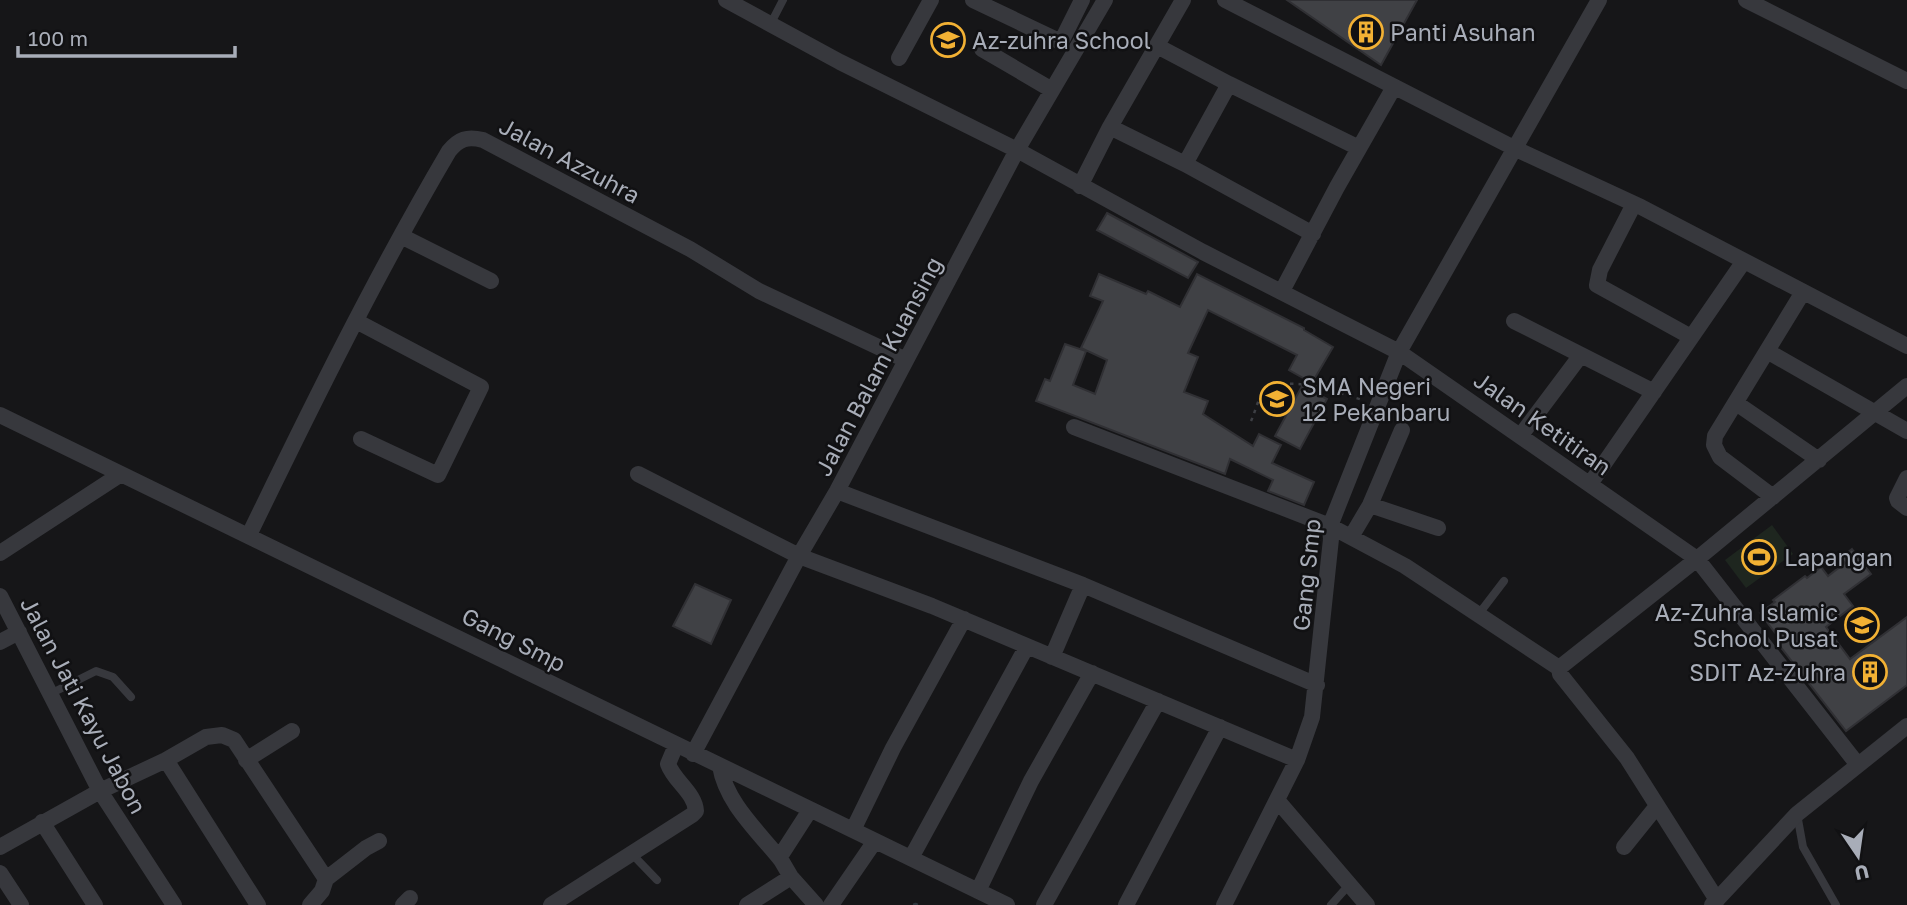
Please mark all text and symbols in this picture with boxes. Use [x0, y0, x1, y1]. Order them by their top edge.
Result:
building icon: Panti Asuhan [1347, 13, 1385, 51]
scale bar [18, 14, 234, 58]
place label: Panti Asuhan [1390, 18, 1536, 46]
school or university icon: Az-zuhra School [929, 21, 967, 59]
text: 100 m [28, 25, 88, 51]
place label: Az-zuhra School [972, 26, 1151, 54]
street label: Jalan Azzuhra [495, 111, 645, 209]
street label: Jalan Balam Kuansing [808, 252, 948, 480]
street label: Jalan Ketitiran [1469, 365, 1617, 481]
place label: SMA Negeri 12 Pekanbaru [1302, 372, 1450, 426]
school or university icon: SMA Negeri 12 Pekanbaru [1258, 380, 1296, 418]
street label: Gang Smp [1286, 518, 1326, 632]
sports icon: Lapangan [1740, 538, 1778, 576]
place label: Lapangan [1784, 543, 1893, 571]
street label: Jalan Jati Kayu Jabon [15, 592, 153, 818]
place label: Az-Zuhra Islamic School Pusat [1655, 598, 1838, 652]
street label: Gang Smp [458, 601, 570, 677]
school or university icon: Az-Zuhra Islamic School Pusat [1843, 606, 1881, 644]
building icon: SDIT Az-Zuhra [1851, 653, 1889, 691]
place label: SDIT Az-Zuhra [1689, 658, 1846, 686]
north arrow [1823, 821, 1893, 891]
text: U [1853, 860, 1871, 886]

